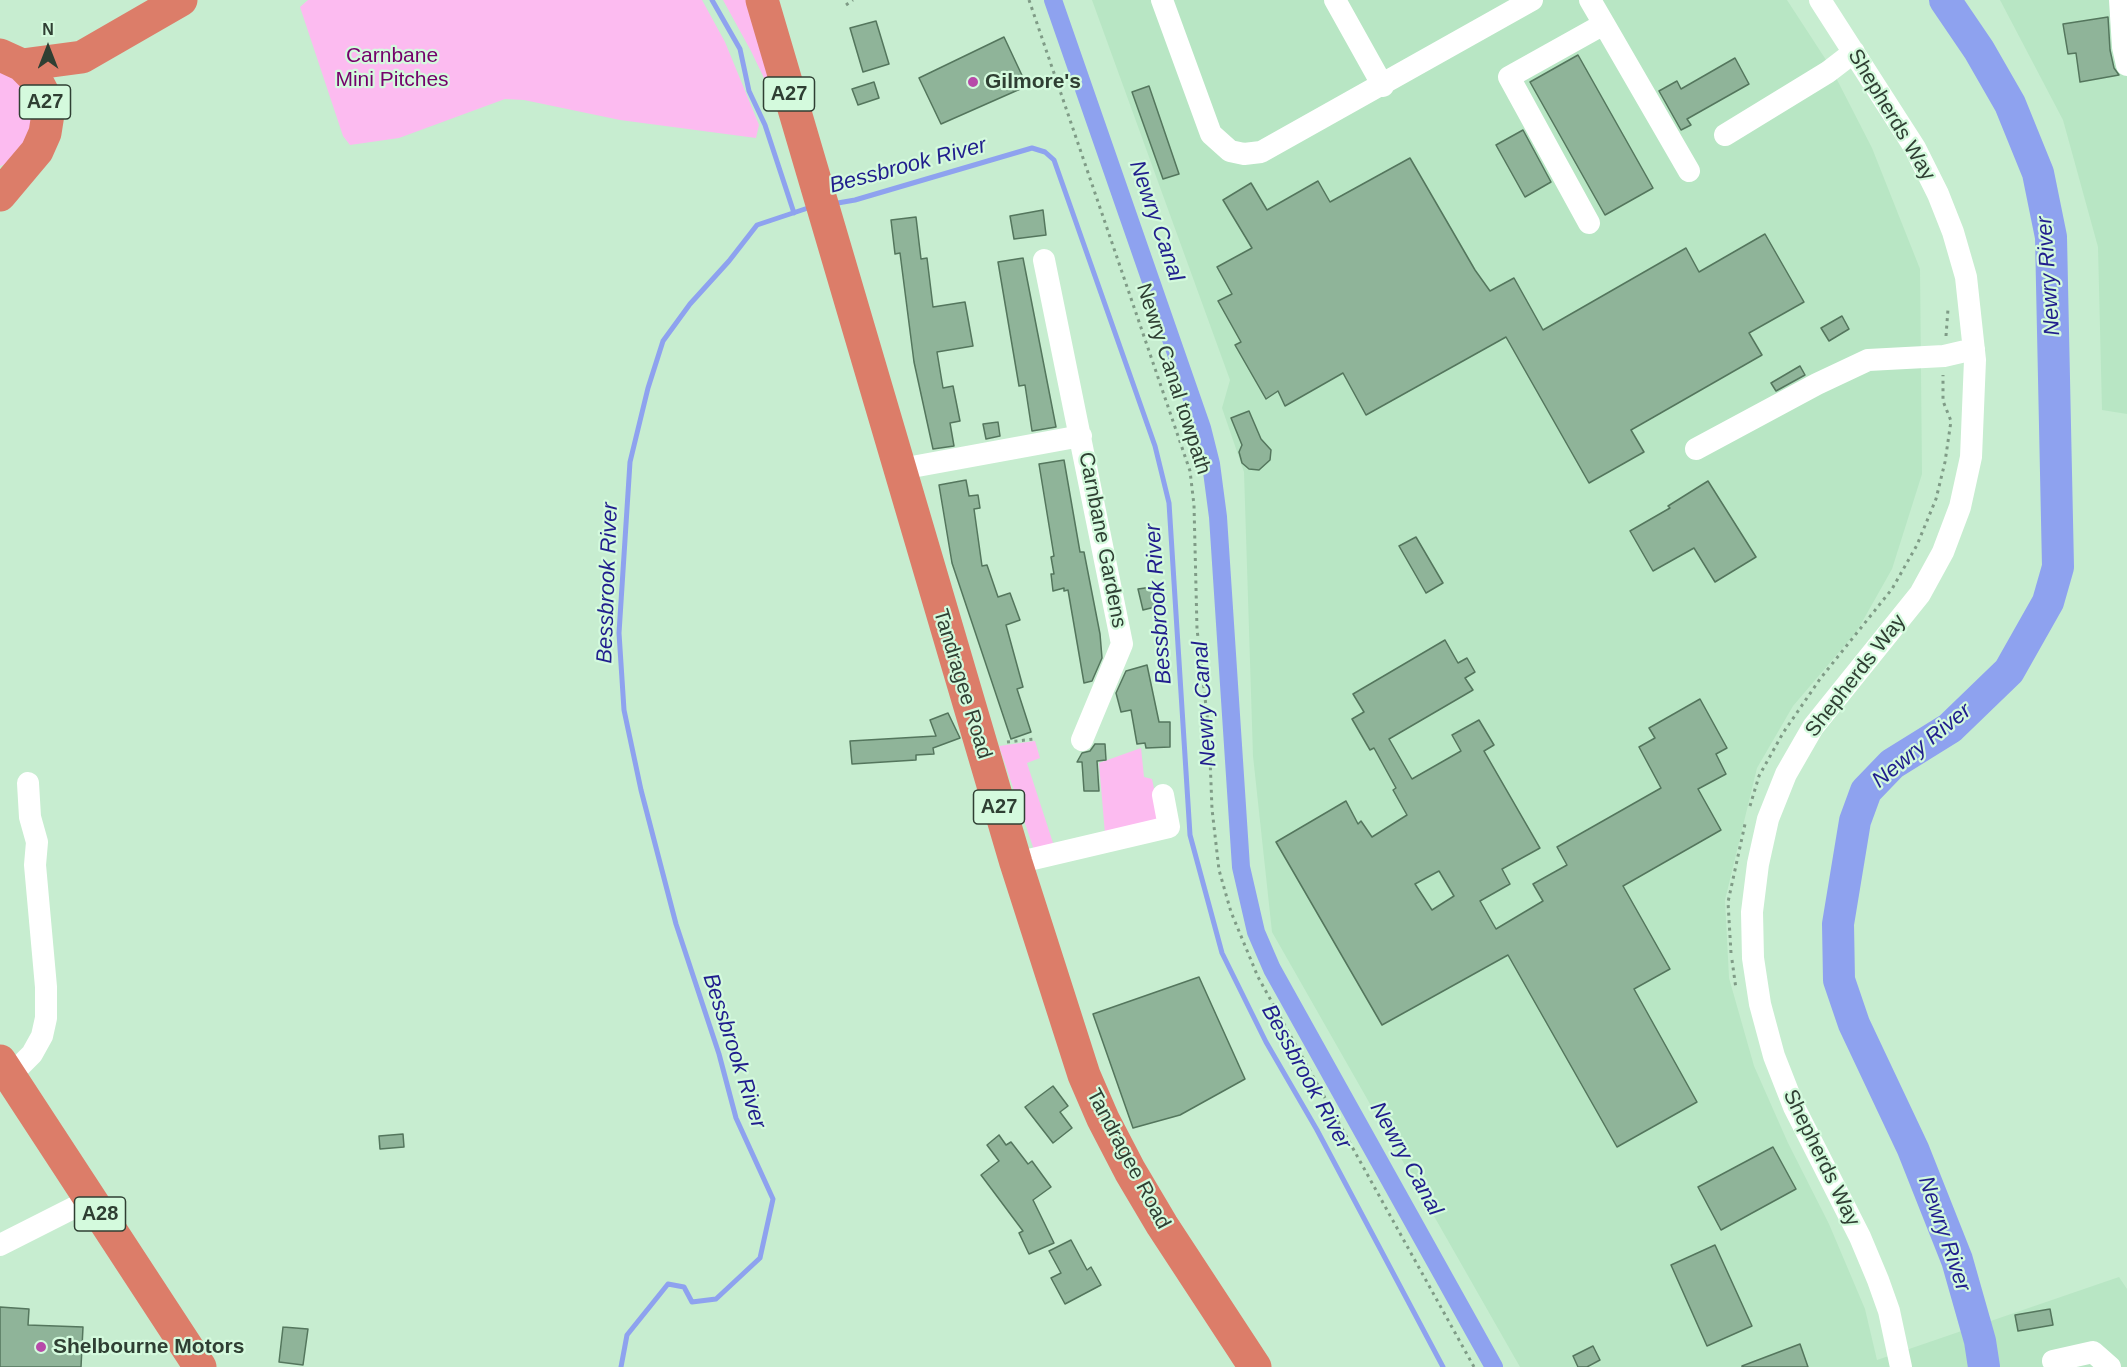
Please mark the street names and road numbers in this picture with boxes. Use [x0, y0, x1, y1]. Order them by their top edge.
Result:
street label: Shepherds Way [1842, 45, 1940, 185]
road number: A27 [764, 77, 814, 111]
road number: A27 [20, 85, 70, 119]
street label: Newry Canal towpath [1130, 280, 1216, 478]
street label: Carnbane Gardens [1073, 450, 1131, 630]
street label: Tandragee Road [927, 606, 997, 762]
street label: Shepherds Way [1800, 610, 1912, 742]
road number: A27 [974, 790, 1024, 824]
street label: Tandragee Road [1080, 1085, 1176, 1233]
street label: Shepherds Way [1777, 1086, 1865, 1230]
road number: A28 [74, 1197, 126, 1231]

